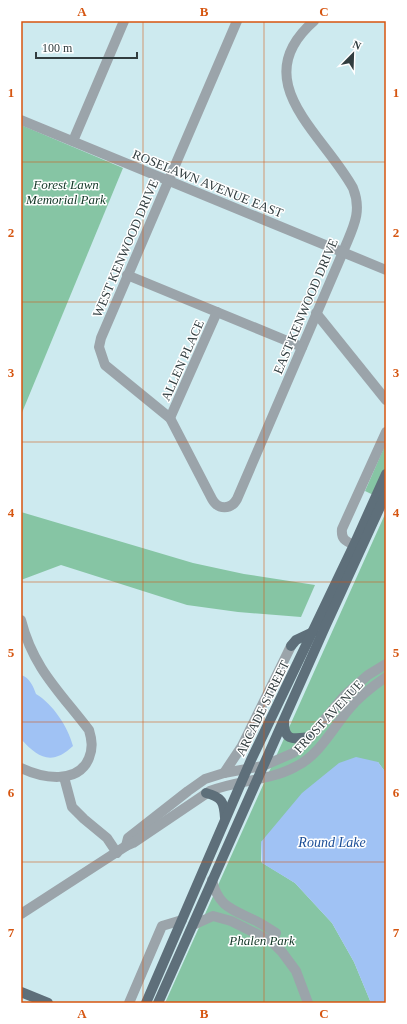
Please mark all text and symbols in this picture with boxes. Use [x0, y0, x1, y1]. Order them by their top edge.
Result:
text: A [77, 4, 87, 19]
text: B [200, 4, 209, 19]
text: C [319, 4, 329, 19]
scale bar [36, 34, 137, 60]
north arrow [333, 34, 373, 74]
text: N [351, 38, 363, 52]
text: 100 m [42, 41, 73, 55]
text: 1 [8, 85, 14, 100]
text: 1 [393, 85, 399, 100]
street label: ROSELAWN AVENUE EAST [130, 146, 285, 221]
park label: Forest Lawn Memorial Park [25, 177, 106, 207]
street label: WEST KENWOOD DRIVE [90, 177, 161, 319]
text: 2 [8, 225, 14, 240]
text: 2 [393, 225, 399, 240]
street label: EAST KENWOOD DRIVE [270, 236, 341, 376]
street label: ALLEN PLACE [158, 317, 207, 403]
text: 3 [8, 365, 15, 380]
text: 3 [393, 365, 400, 380]
text: 4 [8, 505, 15, 520]
text: 4 [393, 505, 400, 520]
text: 5 [8, 645, 15, 660]
text: 5 [393, 645, 400, 660]
street label: ARCADE STREET [233, 658, 292, 758]
street label: FROST AVENUE [291, 677, 366, 756]
text: 6 [8, 785, 15, 800]
text: 6 [393, 785, 400, 800]
water label: Round Lake [297, 835, 366, 850]
text: 7 [8, 925, 15, 940]
text: 7 [393, 925, 400, 940]
park label: Phalen Park [228, 933, 295, 948]
text: A [77, 1006, 87, 1021]
text: B [200, 1006, 209, 1021]
text: C [319, 1006, 329, 1021]

